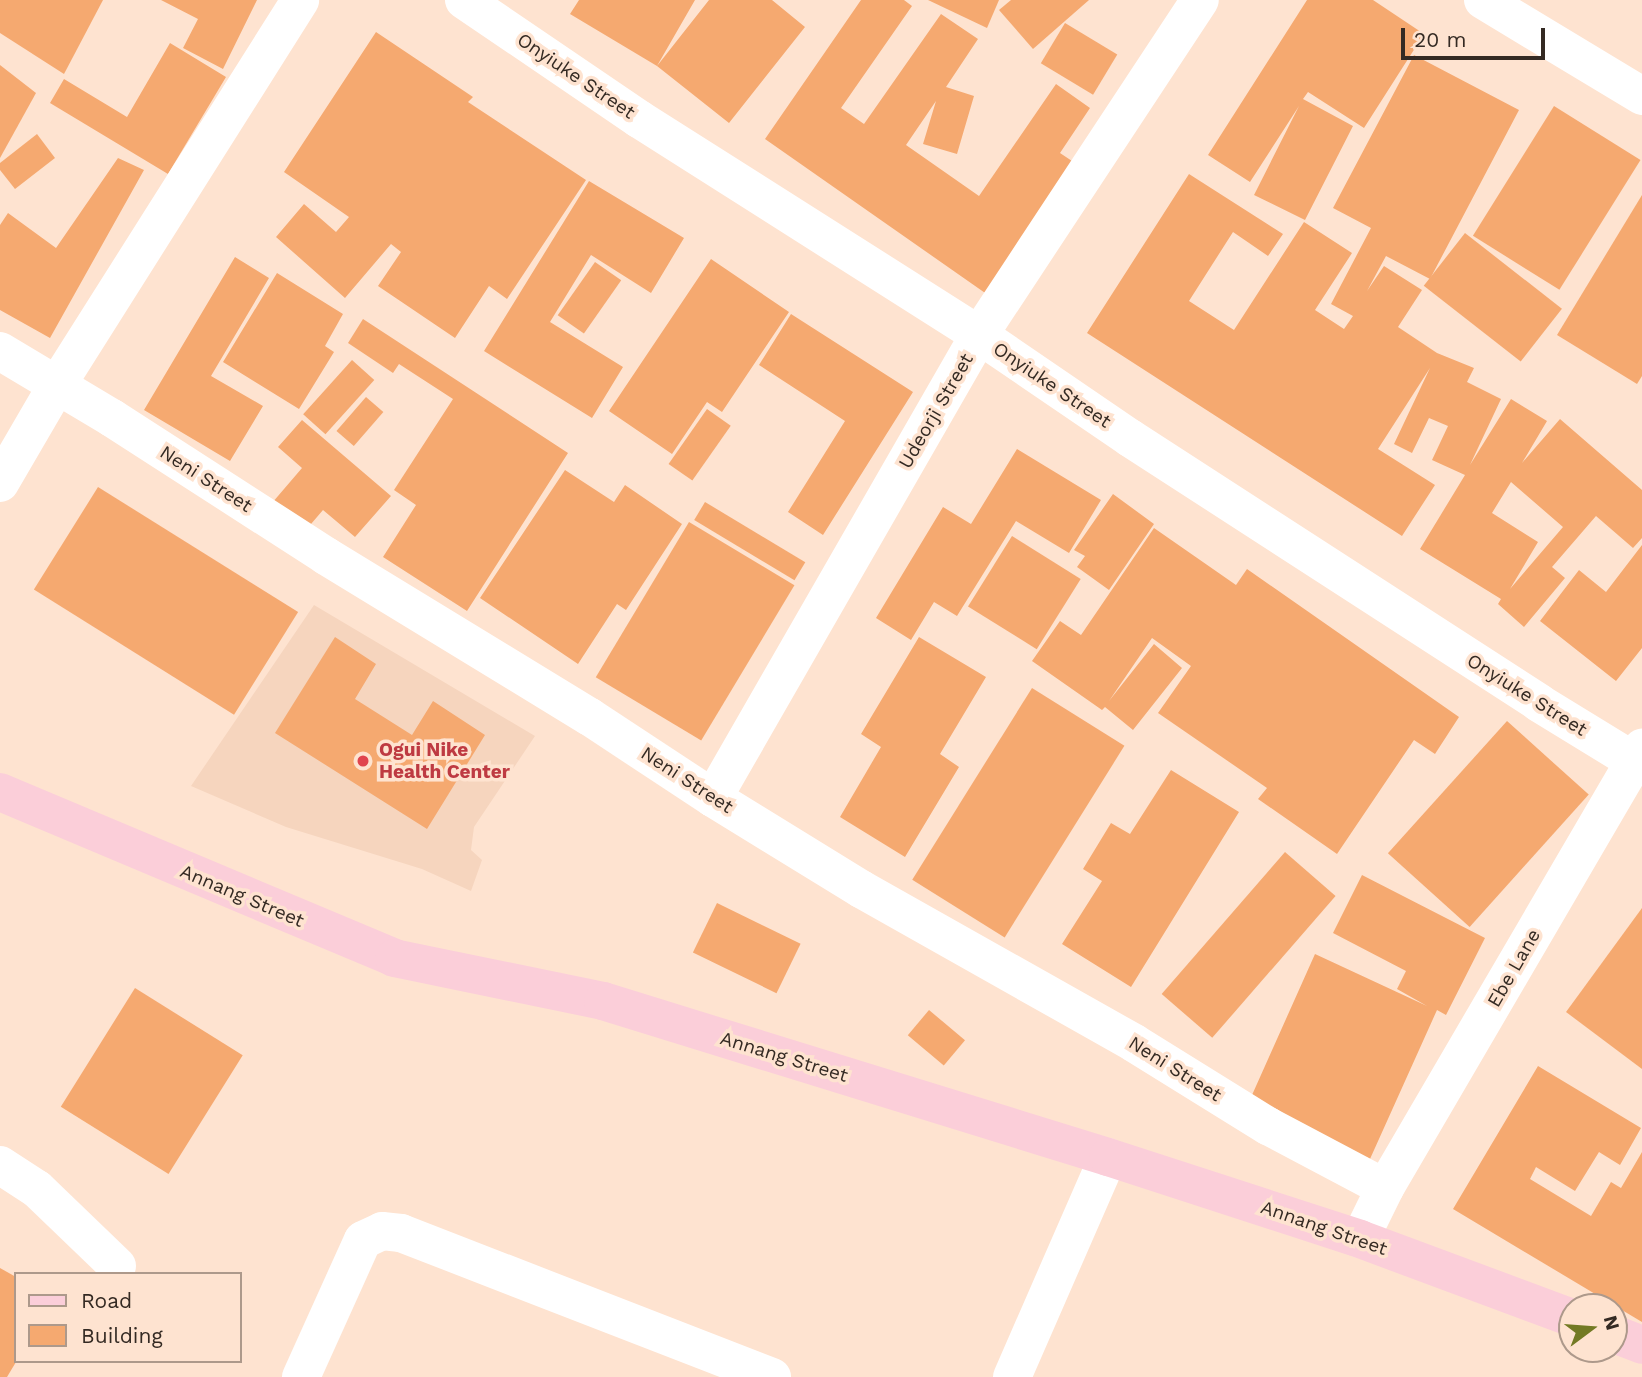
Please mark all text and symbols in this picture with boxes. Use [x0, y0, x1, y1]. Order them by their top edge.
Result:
scale bar [1404, 14, 1548, 58]
text: 20 m [1414, 27, 1466, 52]
street label: Onyiuke Street [513, 28, 639, 124]
street label: Onyiuke Street [989, 337, 1115, 433]
street label: Udeorji Street [894, 349, 978, 473]
street label: Neni Street [156, 441, 256, 517]
street label: Onyiuke Street [1463, 649, 1591, 741]
place label: Ogui Nike Health Center [379, 739, 510, 783]
street label: Neni Street [637, 742, 737, 818]
marker: Ogui Nike Health Center [353, 751, 373, 771]
street label: Annang Street [177, 860, 307, 932]
street label: Ebe Lane [1483, 925, 1545, 1011]
street label: Annang Street [717, 1027, 851, 1087]
street label: Neni Street [1124, 1031, 1226, 1107]
street label: Annang Street [1258, 1196, 1390, 1260]
legend [14, 1272, 242, 1363]
text: Road [81, 1288, 132, 1313]
north arrow [1558, 1293, 1628, 1363]
text: N [1599, 1313, 1625, 1333]
text: Building [81, 1323, 163, 1348]

